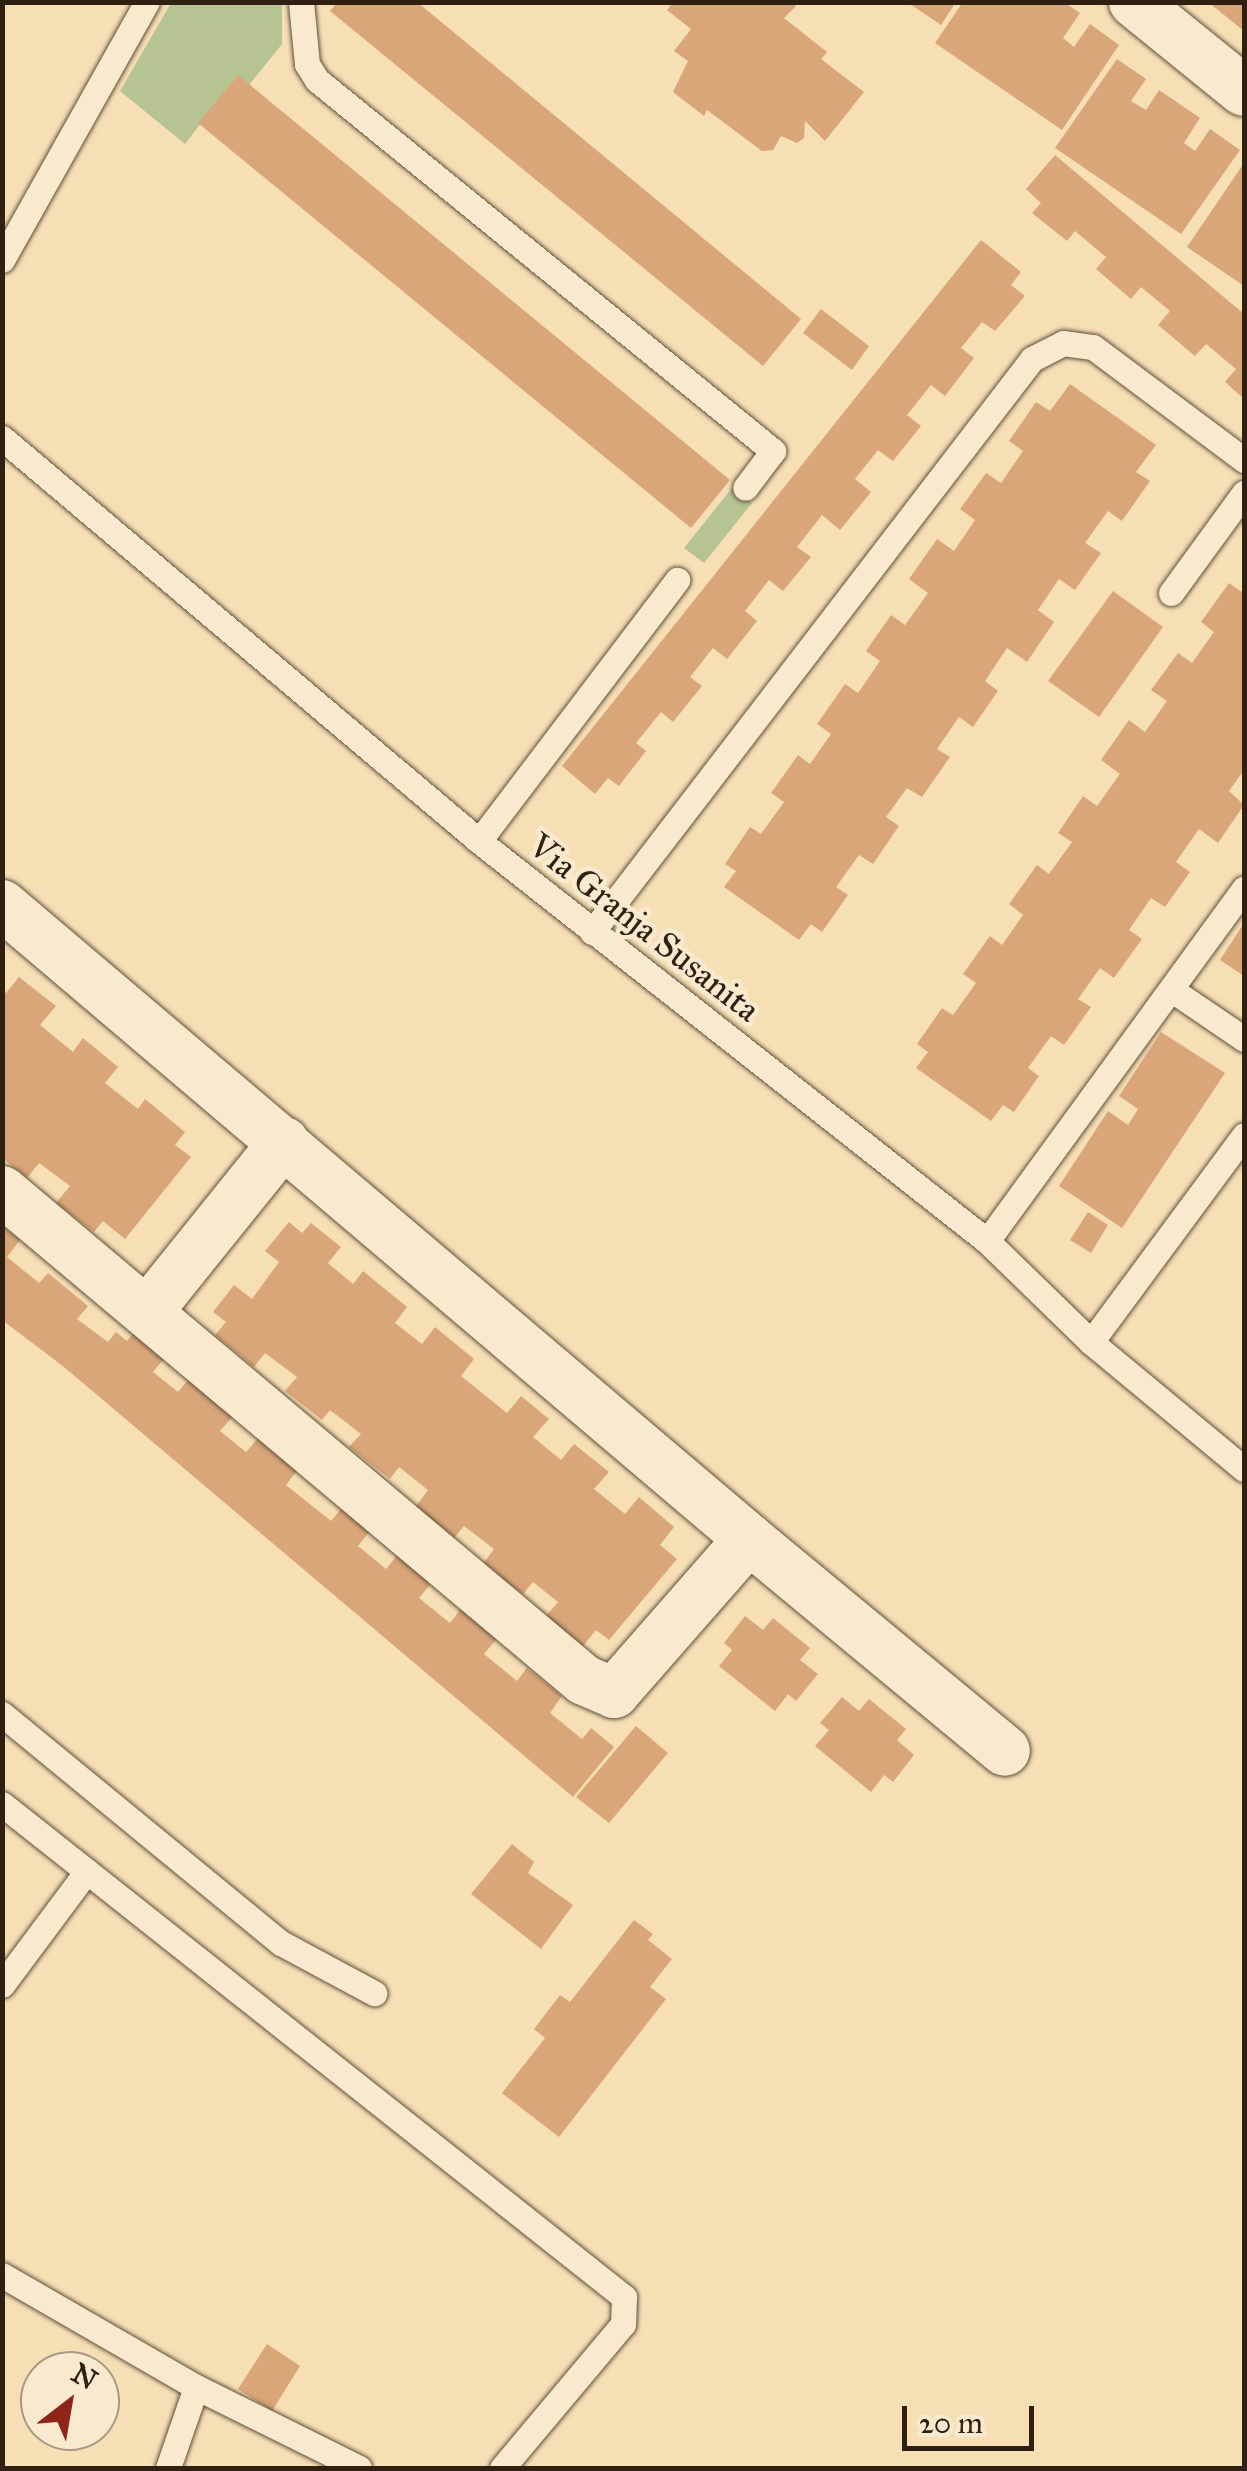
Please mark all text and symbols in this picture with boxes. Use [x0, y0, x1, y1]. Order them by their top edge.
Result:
street label: Via Granja Susanita [520, 825, 768, 1031]
north arrow [20, 2351, 120, 2451]
text: N [65, 2355, 104, 2398]
scale bar [907, 2386, 1040, 2448]
text: 20 m [919, 2405, 983, 2441]

